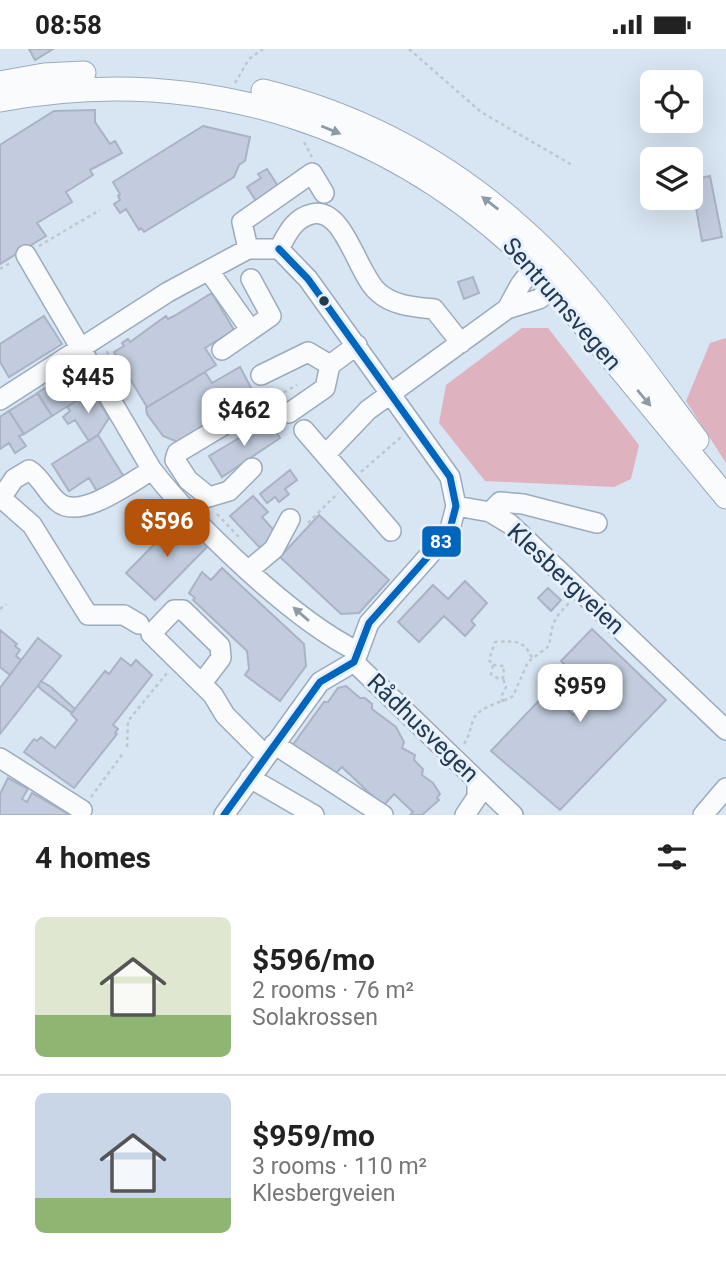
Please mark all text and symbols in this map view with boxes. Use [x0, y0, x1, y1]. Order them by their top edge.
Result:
text: 08:58 [35, 10, 102, 40]
map controls [640, 70, 703, 210]
button: locate [640, 70, 703, 133]
one-way arrow [321, 125, 342, 136]
button: layers [640, 147, 703, 210]
one-way arrow [482, 196, 500, 211]
street label: Sentrumsvegen [497, 232, 627, 376]
unlabelled marker [317, 294, 331, 308]
pin: $445 [47, 355, 129, 415]
text: $445 [62, 364, 114, 391]
pin: $462 [203, 389, 285, 448]
one-way arrow [636, 389, 651, 406]
text: $462 [218, 397, 270, 424]
pin: $596 [126, 499, 208, 559]
text: $596 [141, 508, 193, 535]
street label: Klesbergveien [502, 518, 630, 640]
line badge: 83 [421, 525, 462, 558]
text: 83 [430, 530, 452, 553]
one-way arrow [292, 606, 310, 622]
pin: $959 [539, 665, 621, 724]
street label: Rådhusvegen [362, 668, 484, 788]
text: $959 [554, 673, 606, 700]
icon: filters [653, 838, 691, 876]
text: 4 homes [35, 840, 151, 875]
text: $596/mo [252, 942, 375, 977]
icon: home [91, 945, 175, 1029]
text: 2 rooms · 76 m² [252, 977, 414, 1004]
text: Solakrossen [252, 1004, 378, 1031]
text: $959/mo [252, 1118, 375, 1153]
icon: home [91, 1121, 175, 1205]
text: 3 rooms · 110 m² [252, 1153, 427, 1180]
text: Klesbergveien [252, 1180, 395, 1207]

